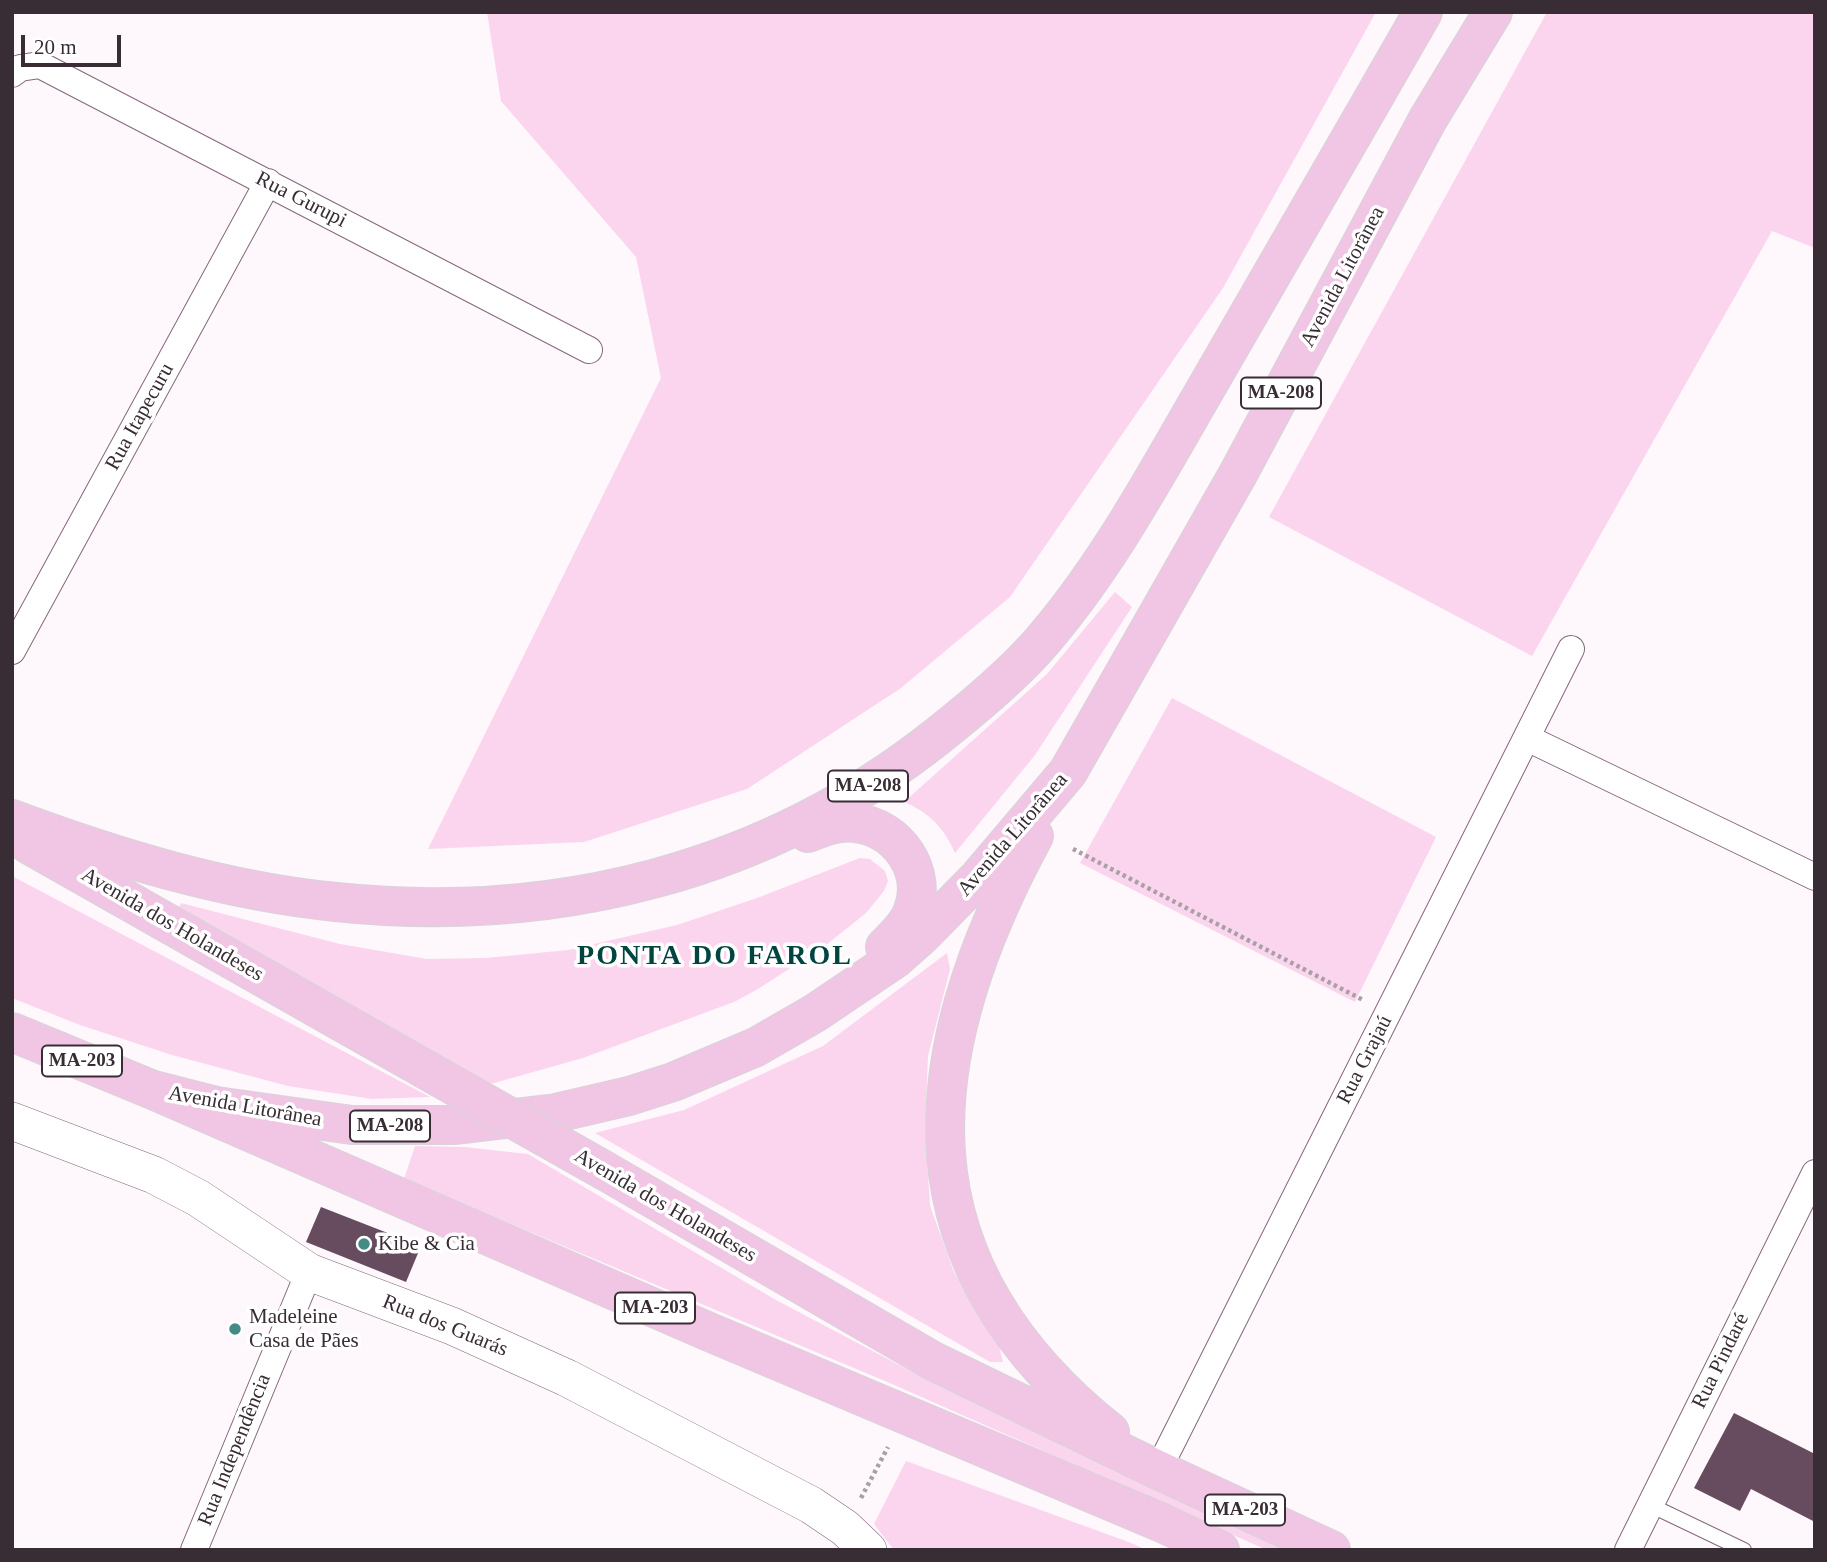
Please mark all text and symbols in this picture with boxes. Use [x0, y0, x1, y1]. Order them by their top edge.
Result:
scale bar [24, 21, 124, 65]
text: 20 m [34, 35, 77, 59]
street label: Rua Gurupi [251, 166, 351, 234]
street label: Avenida Litorânea [1295, 203, 1391, 351]
street label: Rua Itapecuru [100, 359, 180, 475]
road number: MA-208 [1241, 378, 1321, 408]
street label: Avenida Litorânea [953, 768, 1073, 902]
road number: MA-208 [828, 771, 908, 802]
street label: Avenida dos Holandeses [76, 863, 268, 987]
district label: PONTA DO FAROL [579, 940, 851, 974]
street label: Rua Grajaú [1332, 1011, 1398, 1109]
road number: MA-203 [42, 1046, 122, 1077]
street label: Avenida Litorânea [166, 1081, 324, 1133]
road number: MA-208 [350, 1110, 430, 1142]
street label: Avenida dos Holandeses [569, 1144, 761, 1268]
place label: Kibe & Cia [378, 1231, 475, 1257]
marker: Kibe & Cia [356, 1236, 372, 1252]
street label: Rua dos Guarás [379, 1289, 511, 1363]
road number: MA-203 [615, 1292, 695, 1324]
place label: Madeleine Casa de Pães [249, 1304, 359, 1354]
street label: Rua Pindaré [1687, 1309, 1755, 1413]
marker: Madeleine Casa de Pães [227, 1321, 243, 1337]
street label: Rua Independência [193, 1370, 277, 1530]
road number: MA-203 [1205, 1494, 1285, 1526]

